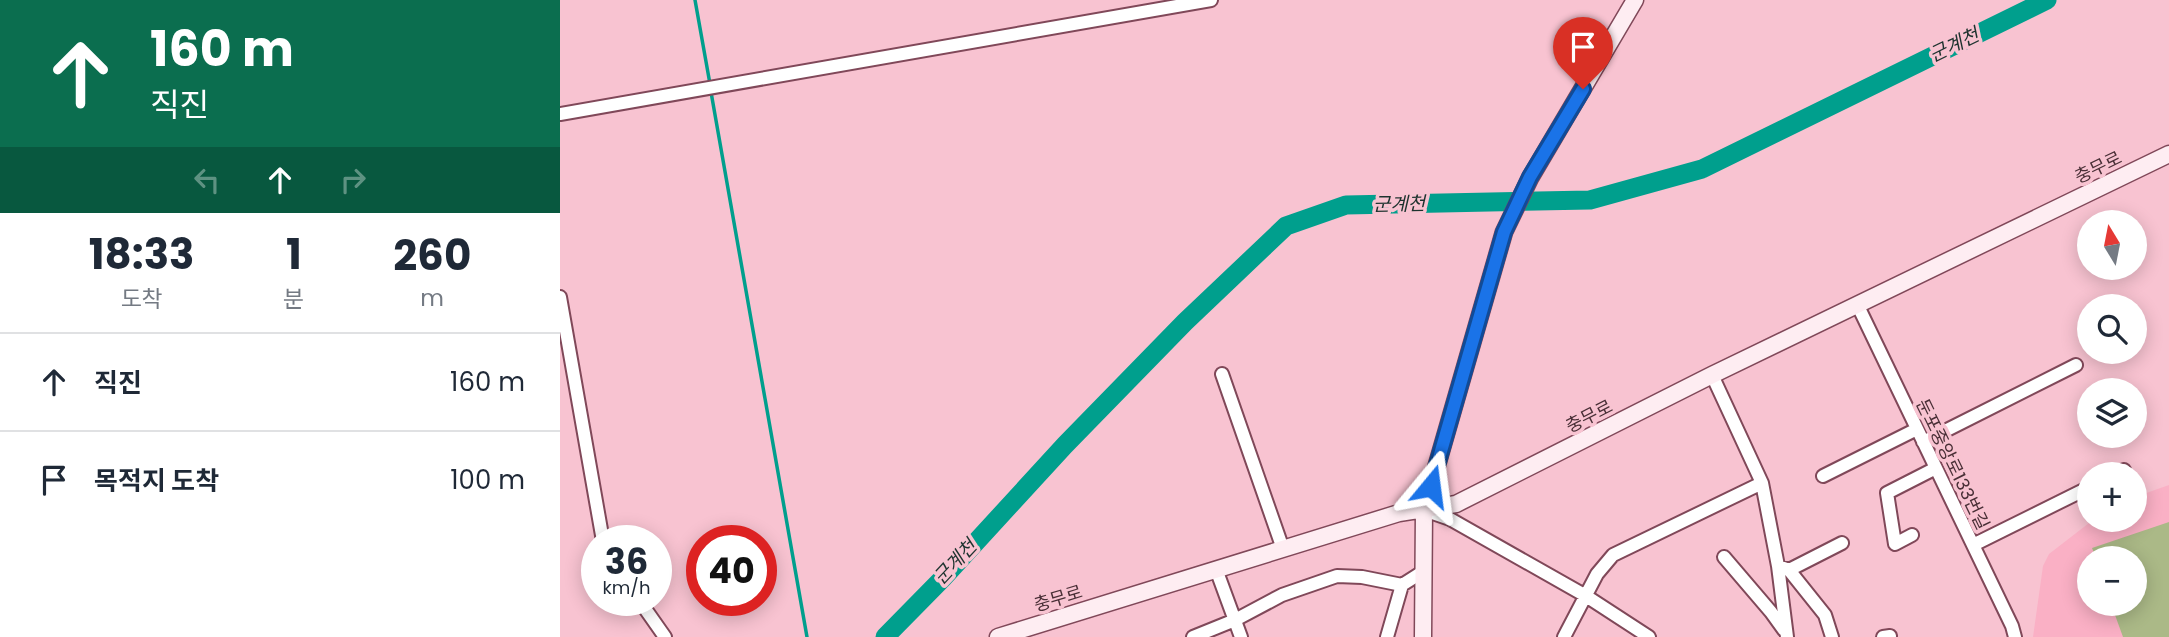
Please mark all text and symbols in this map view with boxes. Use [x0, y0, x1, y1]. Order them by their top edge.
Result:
text: 160 m [150, 15, 294, 83]
pin [1553, 17, 1613, 89]
water label: 군계천 [1925, 21, 1985, 69]
icon: ahead [35, 28, 126, 119]
icon: arrive [1564, 28, 1602, 66]
text: 직진 [150, 82, 209, 127]
street label: 충무로 [2070, 145, 2126, 189]
icon: left [188, 161, 226, 199]
icon: ahead [261, 161, 299, 199]
icon: right [334, 161, 372, 199]
water label: 군계천 [1373, 190, 1427, 218]
north arrow [2077, 210, 2147, 280]
map controls [2077, 210, 2147, 616]
text: 18:33 [89, 225, 195, 284]
text: 1 [286, 225, 302, 284]
text: 260 [393, 226, 471, 285]
text: m [420, 282, 444, 314]
text: 도착 [120, 283, 163, 315]
text: 분 [283, 283, 304, 315]
button: search [2077, 294, 2147, 364]
icon: ahead [35, 363, 73, 401]
text: 160 m [450, 364, 525, 400]
text: 직진 [94, 365, 142, 401]
button: layers [2077, 378, 2147, 448]
street label: 충무로 [1561, 394, 1617, 438]
street label: 둔포중앙로133번길 [1910, 394, 1996, 534]
position arrow [1394, 449, 1468, 523]
icon: arrive [35, 461, 73, 499]
text: 100 m [450, 462, 525, 498]
button: + [2077, 462, 2147, 532]
text: 목적지 도착 [94, 463, 219, 499]
speed limit sign: 40 [686, 525, 777, 616]
water label: 군계천 [927, 533, 984, 590]
text: 36 [605, 537, 648, 586]
button: − [2077, 546, 2147, 616]
text: km/h [603, 575, 650, 600]
street label: 충무로 [1031, 579, 1085, 617]

